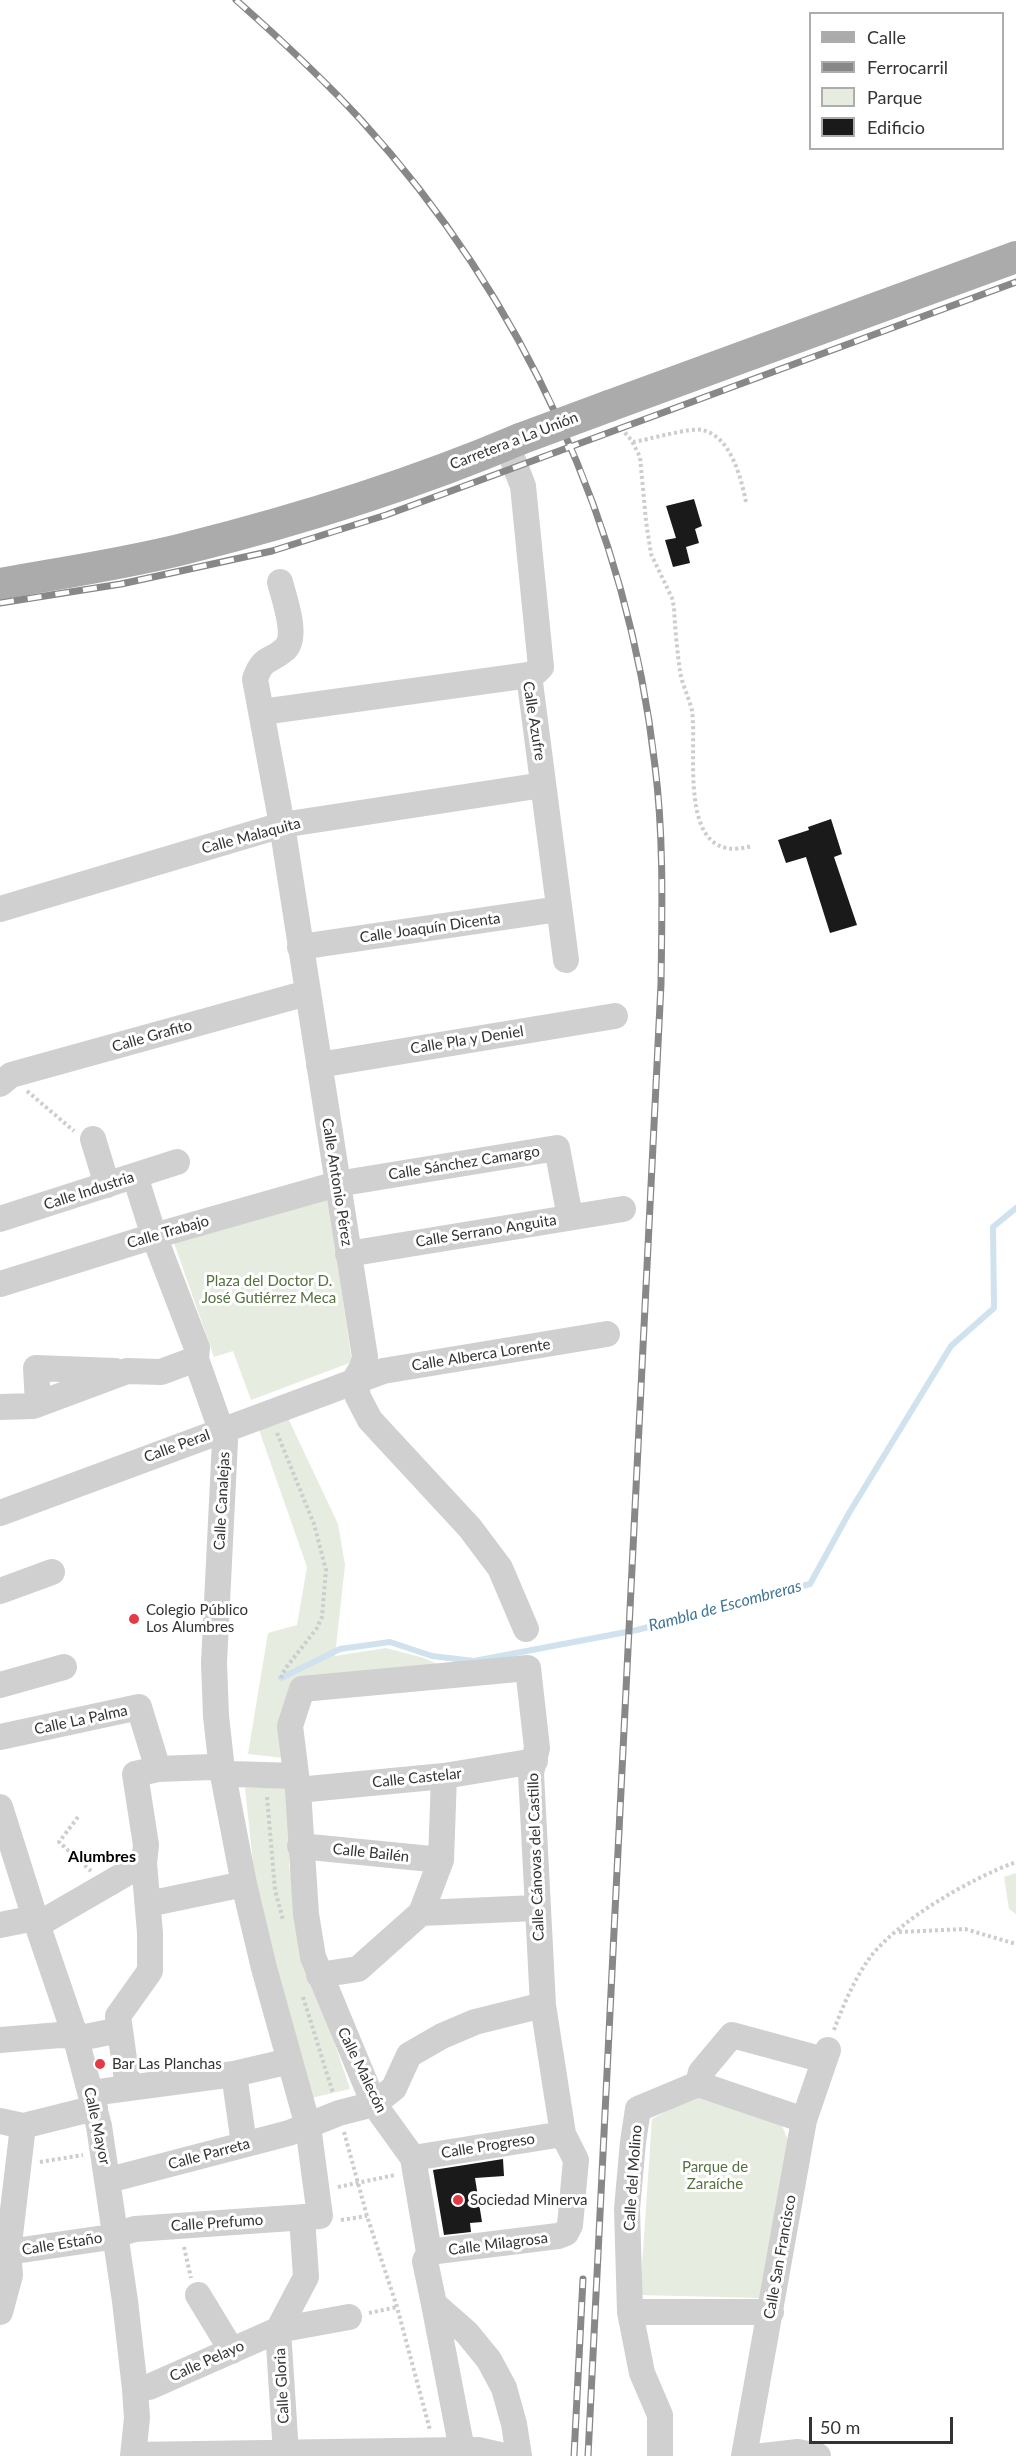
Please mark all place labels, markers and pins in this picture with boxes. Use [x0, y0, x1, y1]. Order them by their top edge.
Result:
place label: Colegio Público Los Alumbres [146, 1601, 248, 1636]
marker: Colegio Público Los Alumbres [127, 1612, 141, 1626]
place label: Bar Las Planchas [112, 2055, 222, 2073]
marker: Bar Las Planchas [93, 2057, 107, 2071]
place label: Sociedad Minerva [470, 2191, 588, 2209]
marker: Sociedad Minerva [451, 2193, 465, 2207]

